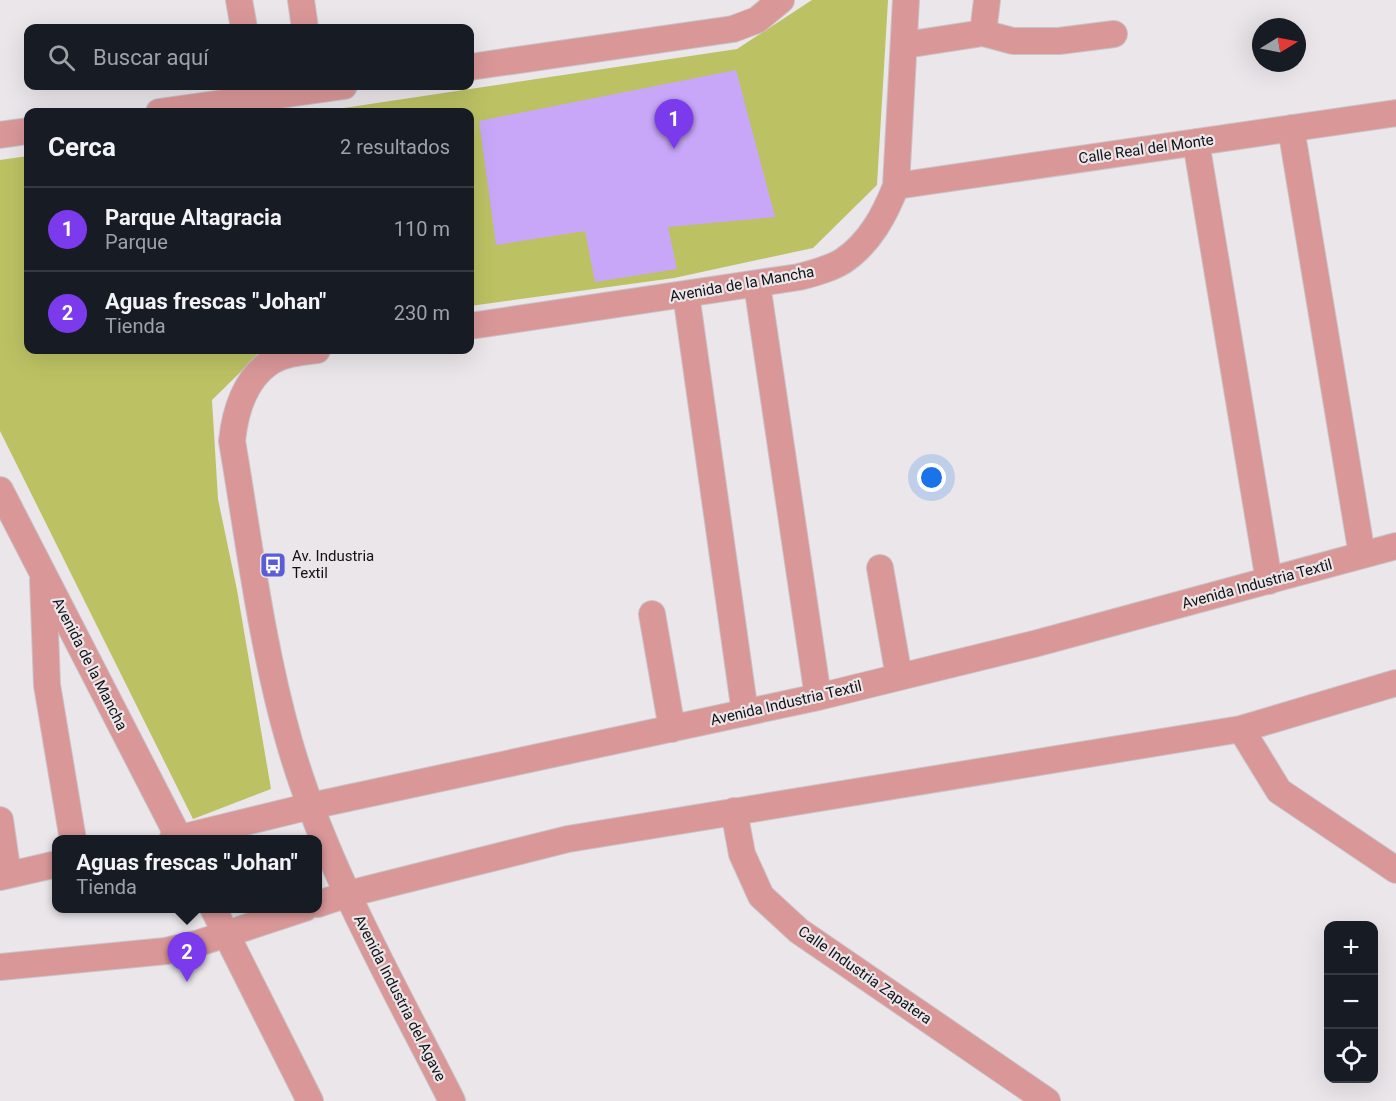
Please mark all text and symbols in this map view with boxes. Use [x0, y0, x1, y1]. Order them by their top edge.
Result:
north arrow [1252, 18, 1306, 72]
search box [24, 24, 474, 90]
icon: search [45, 41, 78, 74]
text: Buscar aquí [93, 45, 209, 70]
pin: 1 [654, 100, 694, 149]
street label: Calle Real del Monte [1077, 131, 1215, 167]
text: Cerca [48, 132, 116, 162]
text: 2 resultados [340, 135, 450, 159]
text: Parque Altagracia [105, 205, 282, 230]
text: 1 [62, 217, 73, 241]
text: 110 m [394, 217, 450, 241]
text: Parque [105, 230, 168, 254]
street label: Avenida de la Mancha [668, 262, 816, 306]
text: Aguas frescas "Johan" [105, 289, 326, 314]
text: 2 [62, 301, 73, 325]
text: 230 m [394, 301, 450, 325]
text: Tienda [105, 314, 166, 338]
your location [917, 463, 946, 492]
place label: Av. Industria Textil [292, 547, 374, 582]
bus stop icon: Av. Industria Textil [258, 550, 288, 580]
street label: Avenida Industria Textil [1180, 555, 1334, 613]
street label: Avenida de la Mancha [49, 595, 131, 733]
street label: Avenida Industria Textil [709, 677, 863, 729]
popup [52, 835, 322, 913]
text: Aguas frescas "Johan" [76, 850, 298, 875]
text: Tienda [76, 875, 137, 899]
street label: Avenida Industria del Agave [350, 912, 450, 1084]
map controls [1324, 921, 1378, 1083]
button: + [1324, 921, 1378, 975]
street label: Calle Industria Zapatera [795, 922, 935, 1028]
pin: 2 [168, 932, 207, 982]
button: − [1324, 975, 1378, 1029]
button: locate [1324, 1029, 1378, 1083]

